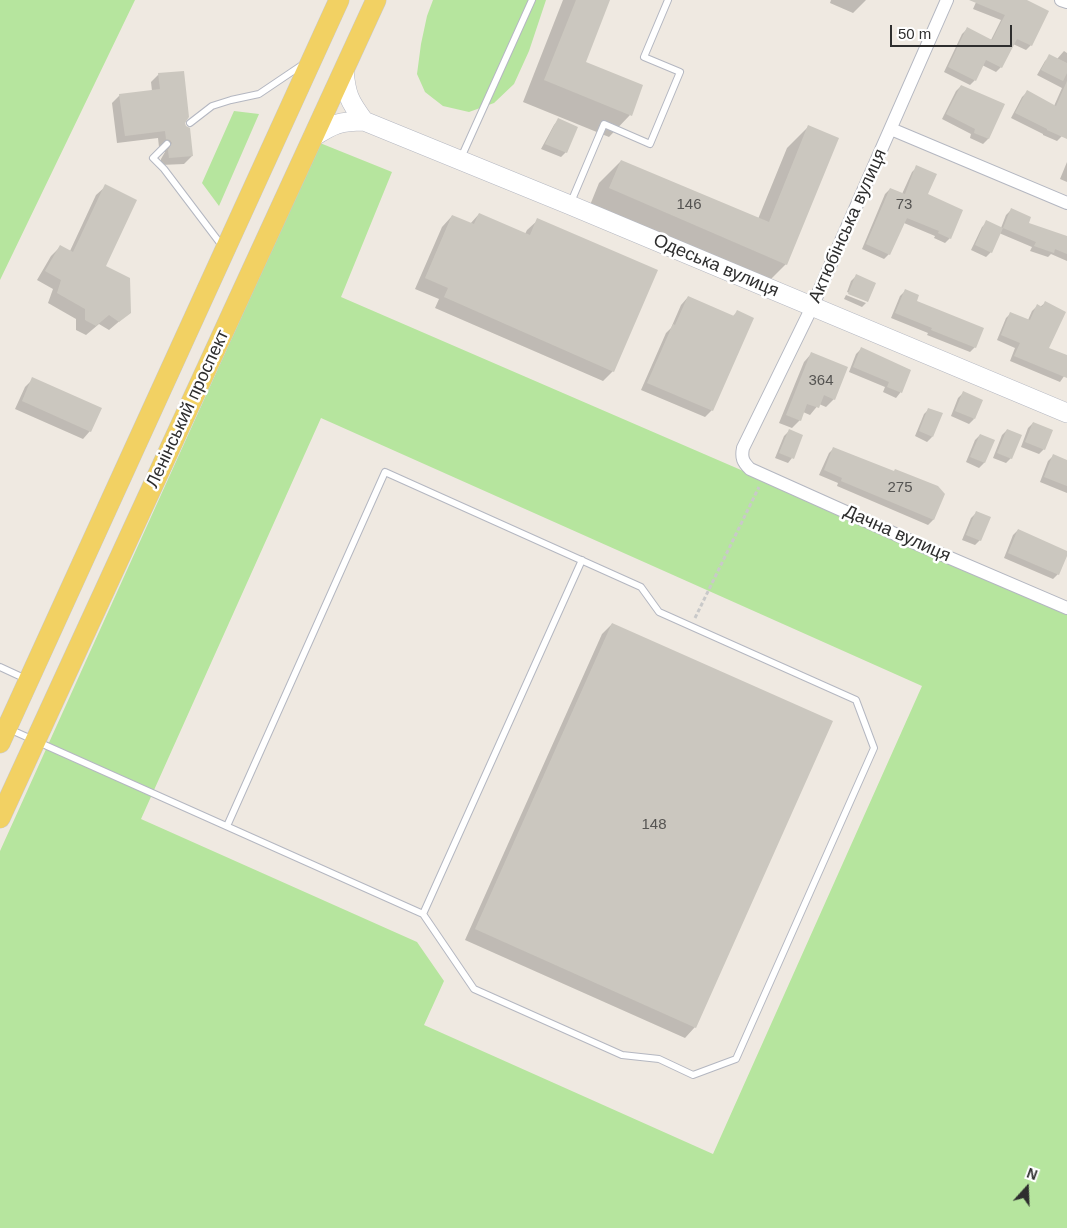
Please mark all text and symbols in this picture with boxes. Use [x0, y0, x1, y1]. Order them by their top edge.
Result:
scale bar [892, 15, 1014, 47]
text: 50 m [898, 25, 931, 42]
street label: Актюбінська вулиця [804, 146, 892, 306]
house number: 146 [676, 196, 702, 214]
house number: 73 [896, 196, 912, 214]
street label: Одеська вулиця [650, 230, 782, 302]
street label: Ленінський проспект [142, 327, 234, 491]
house number: 364 [808, 372, 834, 390]
house number: 275 [887, 479, 913, 497]
street label: Дачна вулиця [840, 501, 954, 567]
house number: 148 [641, 816, 667, 834]
north arrow [1002, 1163, 1052, 1213]
text: N [1025, 1165, 1040, 1183]

